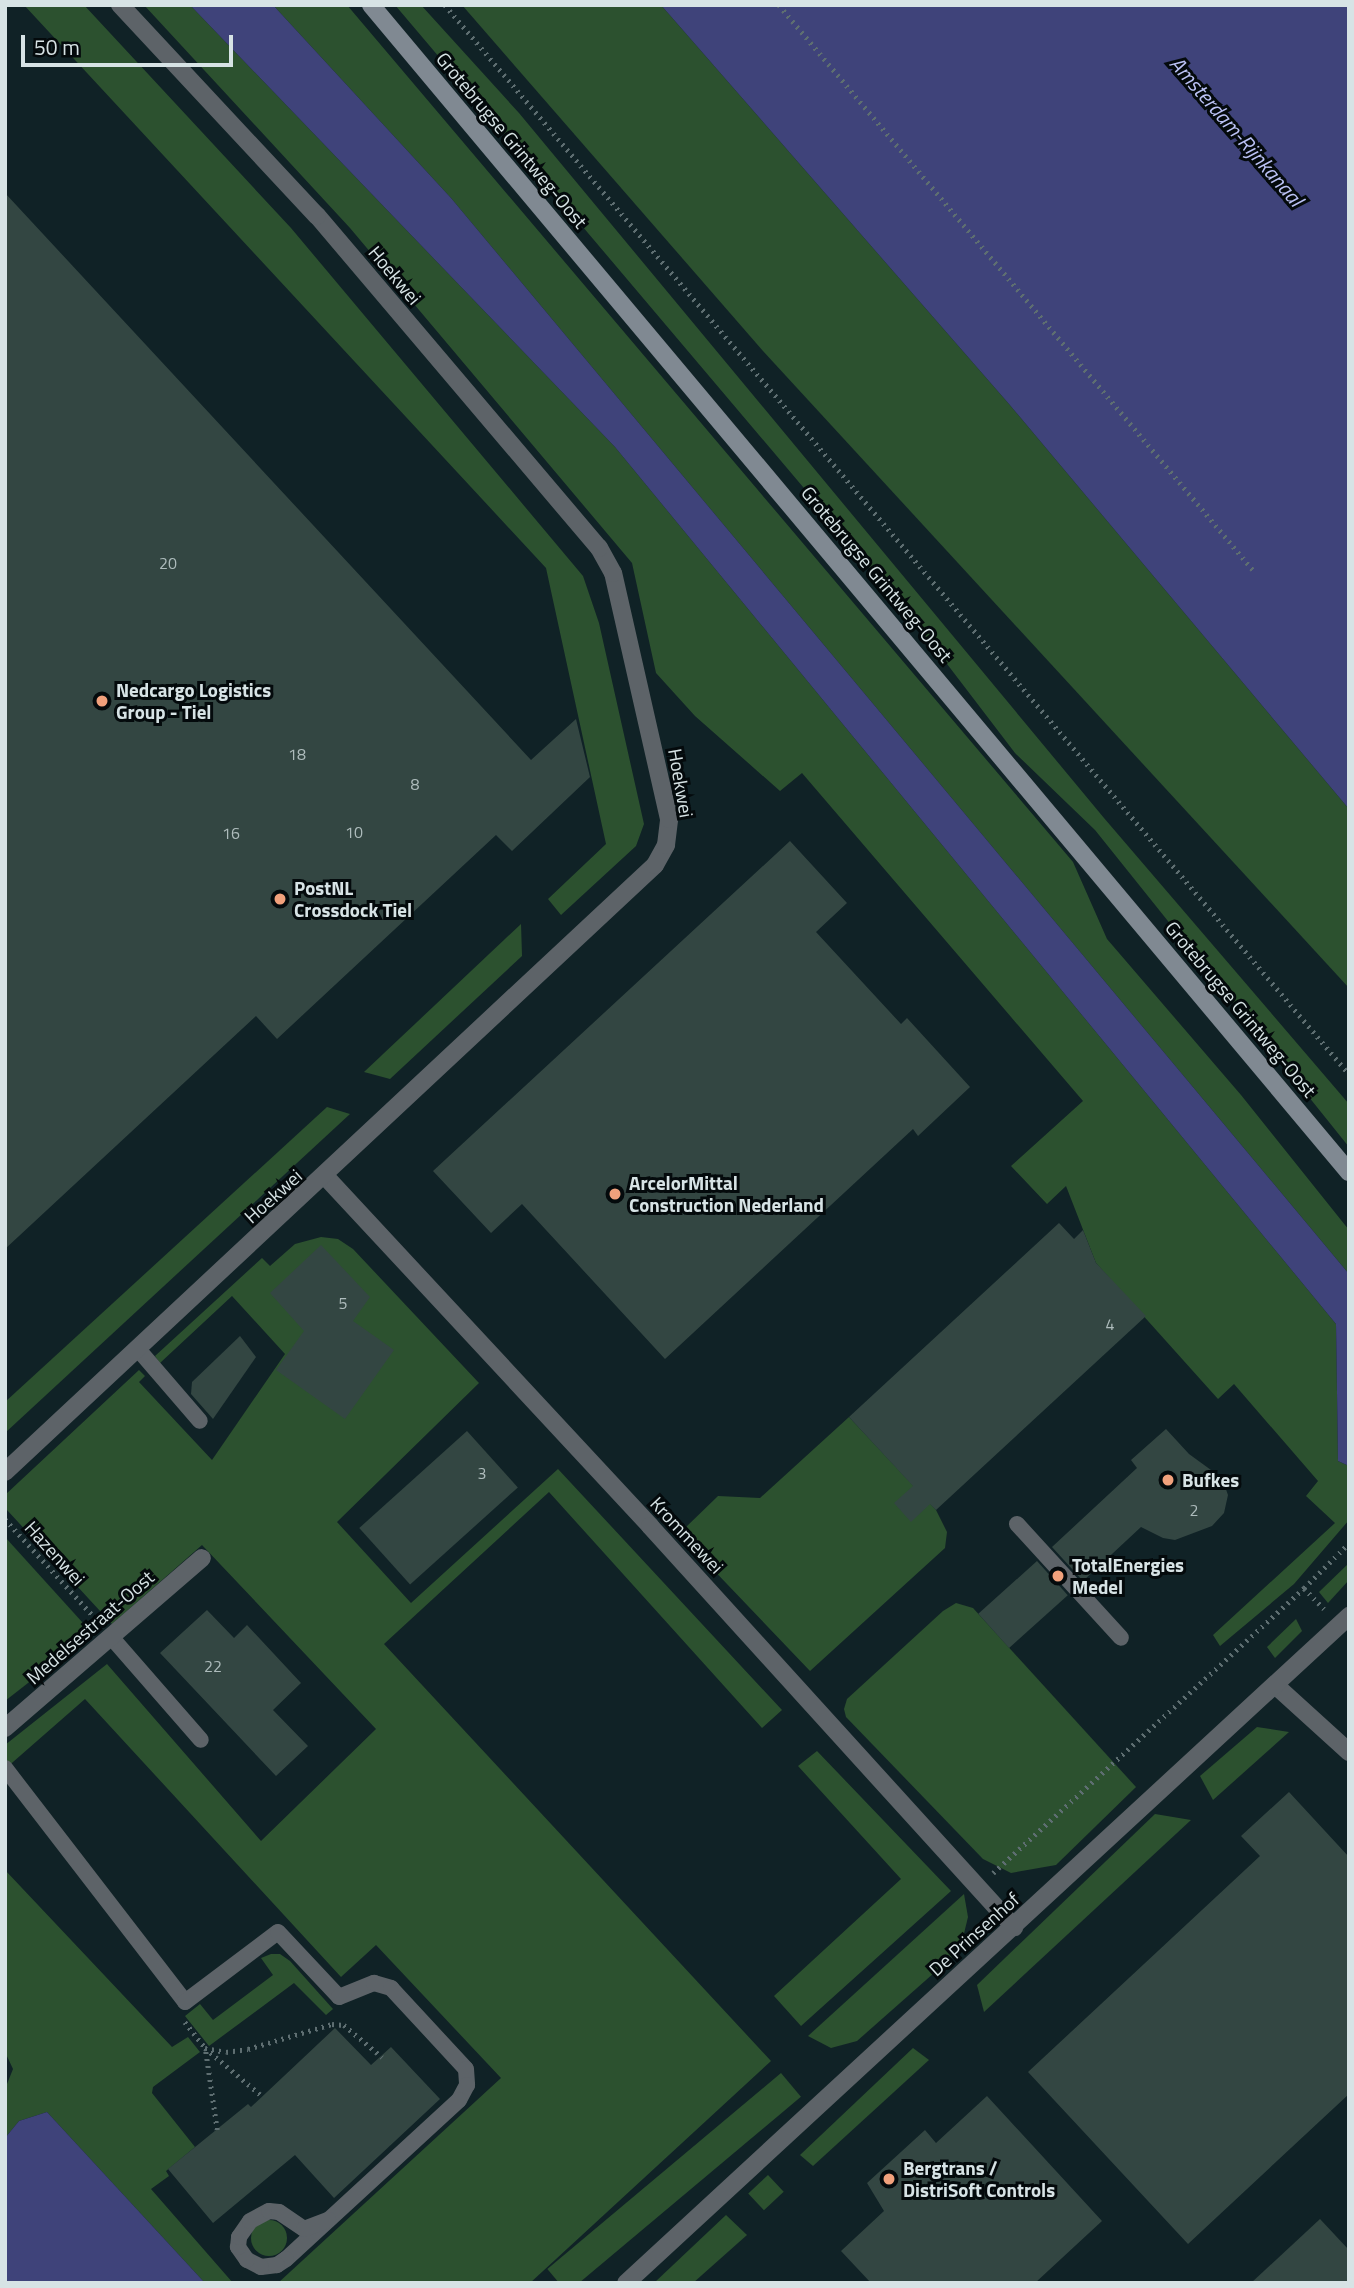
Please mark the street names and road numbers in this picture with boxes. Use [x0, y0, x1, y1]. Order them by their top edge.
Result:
street label: Grotebrugse Grintweg-Oost [432, 47, 592, 233]
street label: Hoekwei [364, 241, 426, 309]
street label: Grotebrugse Grintweg-Oost [797, 481, 957, 667]
street label: Hoekwei [664, 747, 698, 819]
street label: Grotebrugse Grintweg-Oost [1161, 916, 1321, 1102]
street label: Hoekwei [240, 1164, 306, 1228]
street label: Krommewei [646, 1492, 728, 1578]
street label: Hazenwei [20, 1516, 90, 1590]
street label: Medelsestraat-Oost [22, 1565, 158, 1689]
street label: De Prinsenhof [924, 1888, 1024, 1980]

